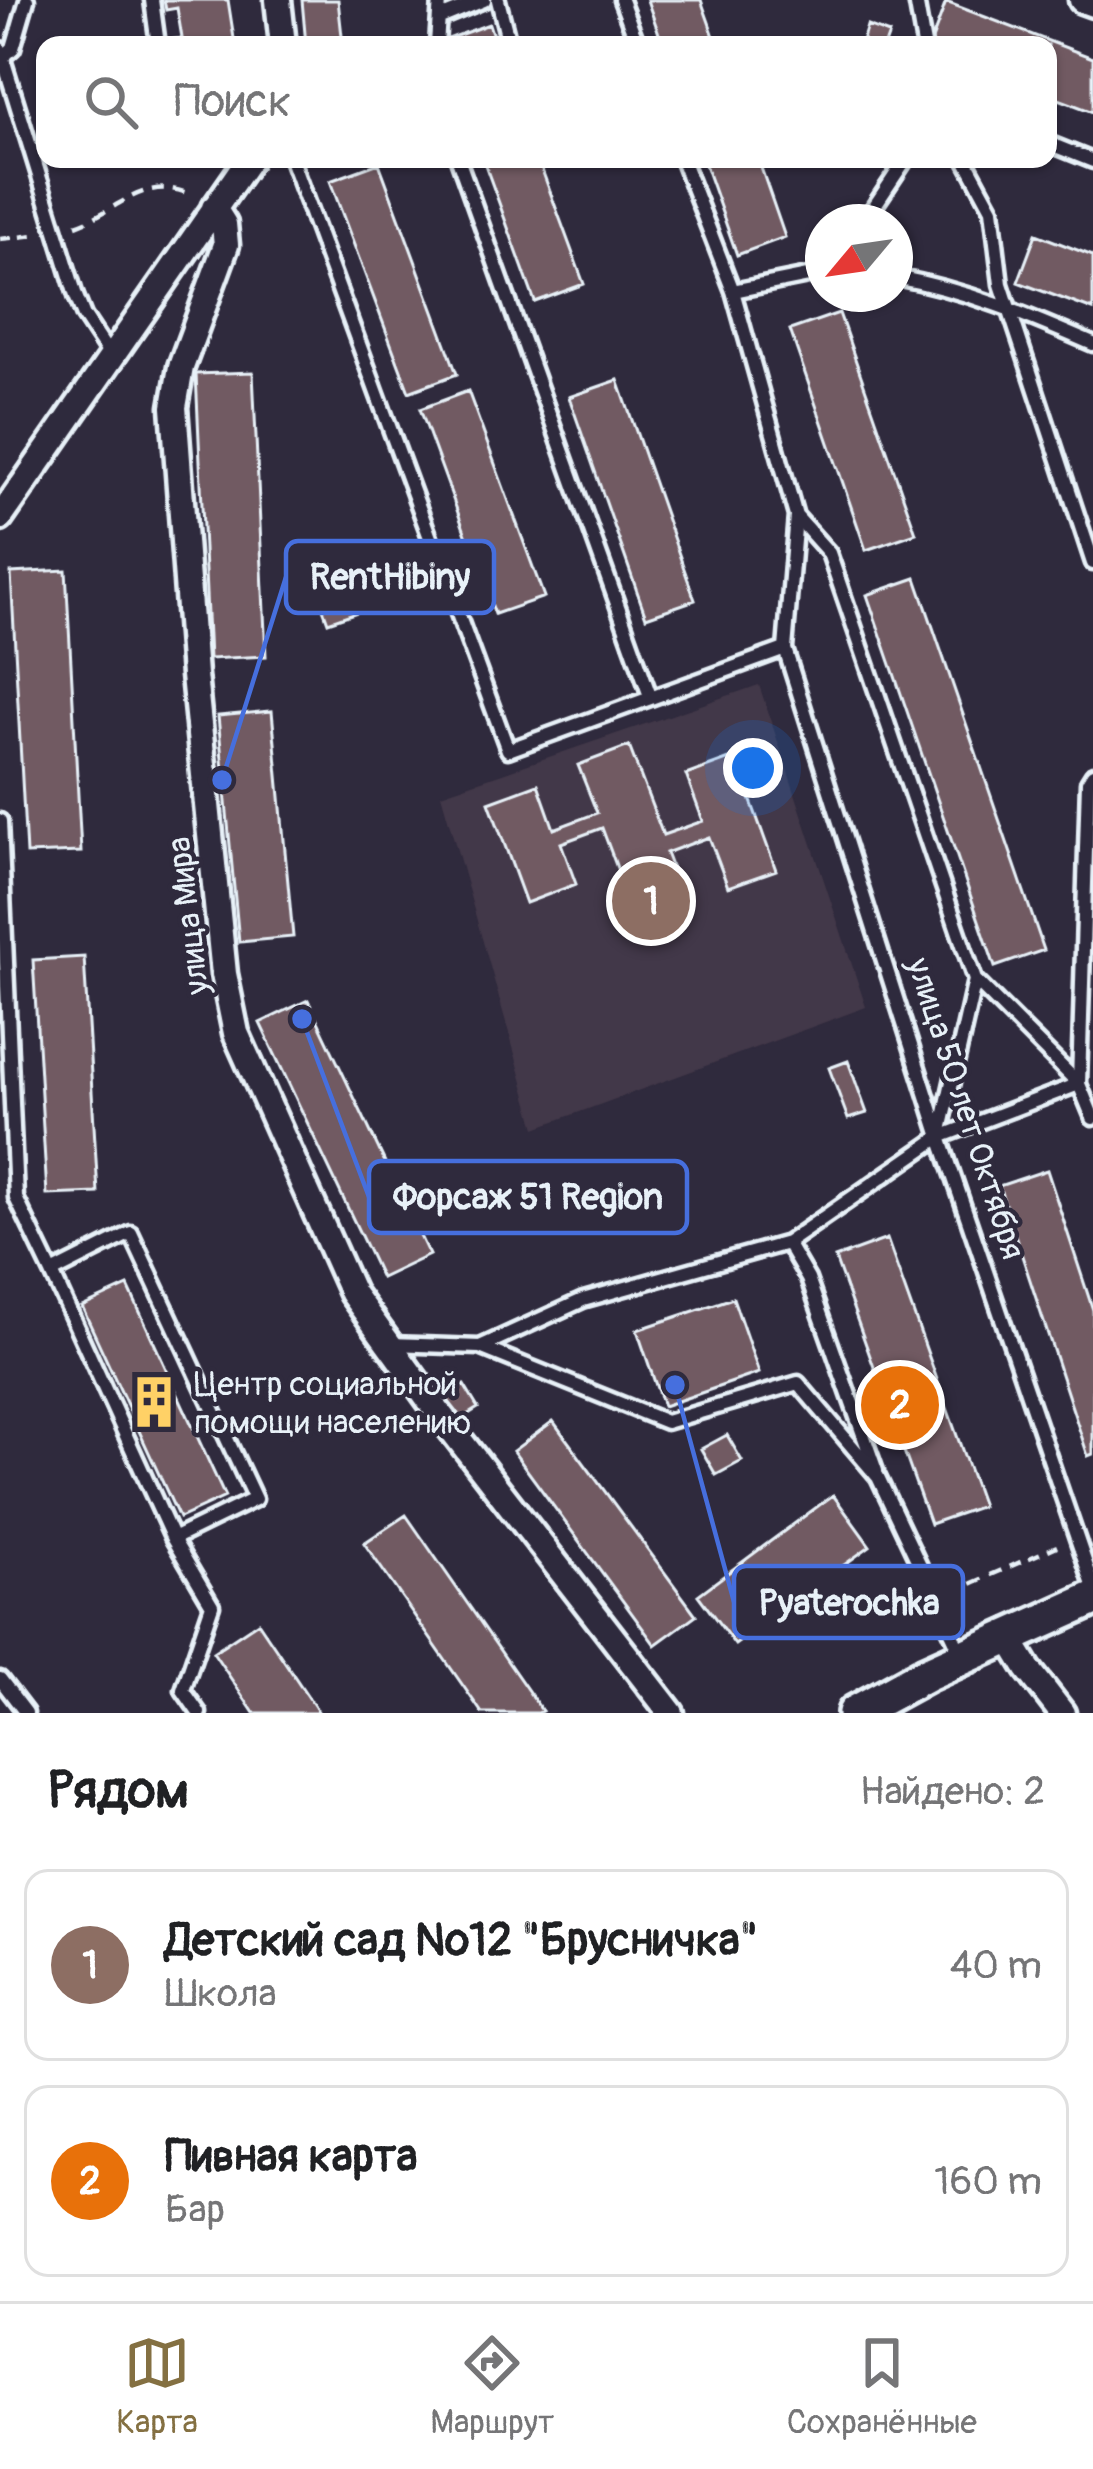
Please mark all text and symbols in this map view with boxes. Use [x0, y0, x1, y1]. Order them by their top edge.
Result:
search box [36, 36, 1057, 168]
icon: search [78, 69, 144, 135]
text: Поиск [174, 74, 291, 130]
north arrow [805, 204, 913, 312]
callout: RentHibiny [286, 541, 494, 613]
text: RentHibiny [310, 555, 471, 600]
your location [723, 738, 783, 798]
street label: улица Мира [158, 835, 219, 998]
pin: 1 [612, 856, 690, 946]
street label: улица 50 лет Октября [897, 952, 1034, 1264]
callout: Форсаж 51 Region [369, 1161, 687, 1233]
text: Форсаж 51 Region [393, 1175, 663, 1220]
pin: 2 [861, 1360, 939, 1450]
place label: Центр социальной помощи населению [194, 1364, 472, 1443]
building icon: Центр социальной помощи населению [125, 1373, 183, 1431]
callout: Pyaterochka [734, 1566, 963, 1638]
text: Pyaterochka [758, 1581, 940, 1626]
text: Рядом [48, 1759, 189, 1823]
text: Найдено: 2 [860, 1767, 1045, 1816]
text: Детский сад №12 "Брусничка" [165, 1913, 758, 1969]
text: 1 [82, 1941, 98, 1990]
text: 40 m [950, 1941, 1042, 1990]
text: Школа [165, 1969, 277, 2018]
text: Пивная карта [165, 2129, 417, 2185]
text: 2 [79, 2157, 101, 2206]
text: 160 m [934, 2157, 1042, 2206]
text: Бар [165, 2185, 225, 2234]
tab: Карта [116, 2330, 198, 2443]
tab: Маршрут [430, 2330, 554, 2443]
tab: Сохранённые [787, 2330, 977, 2443]

